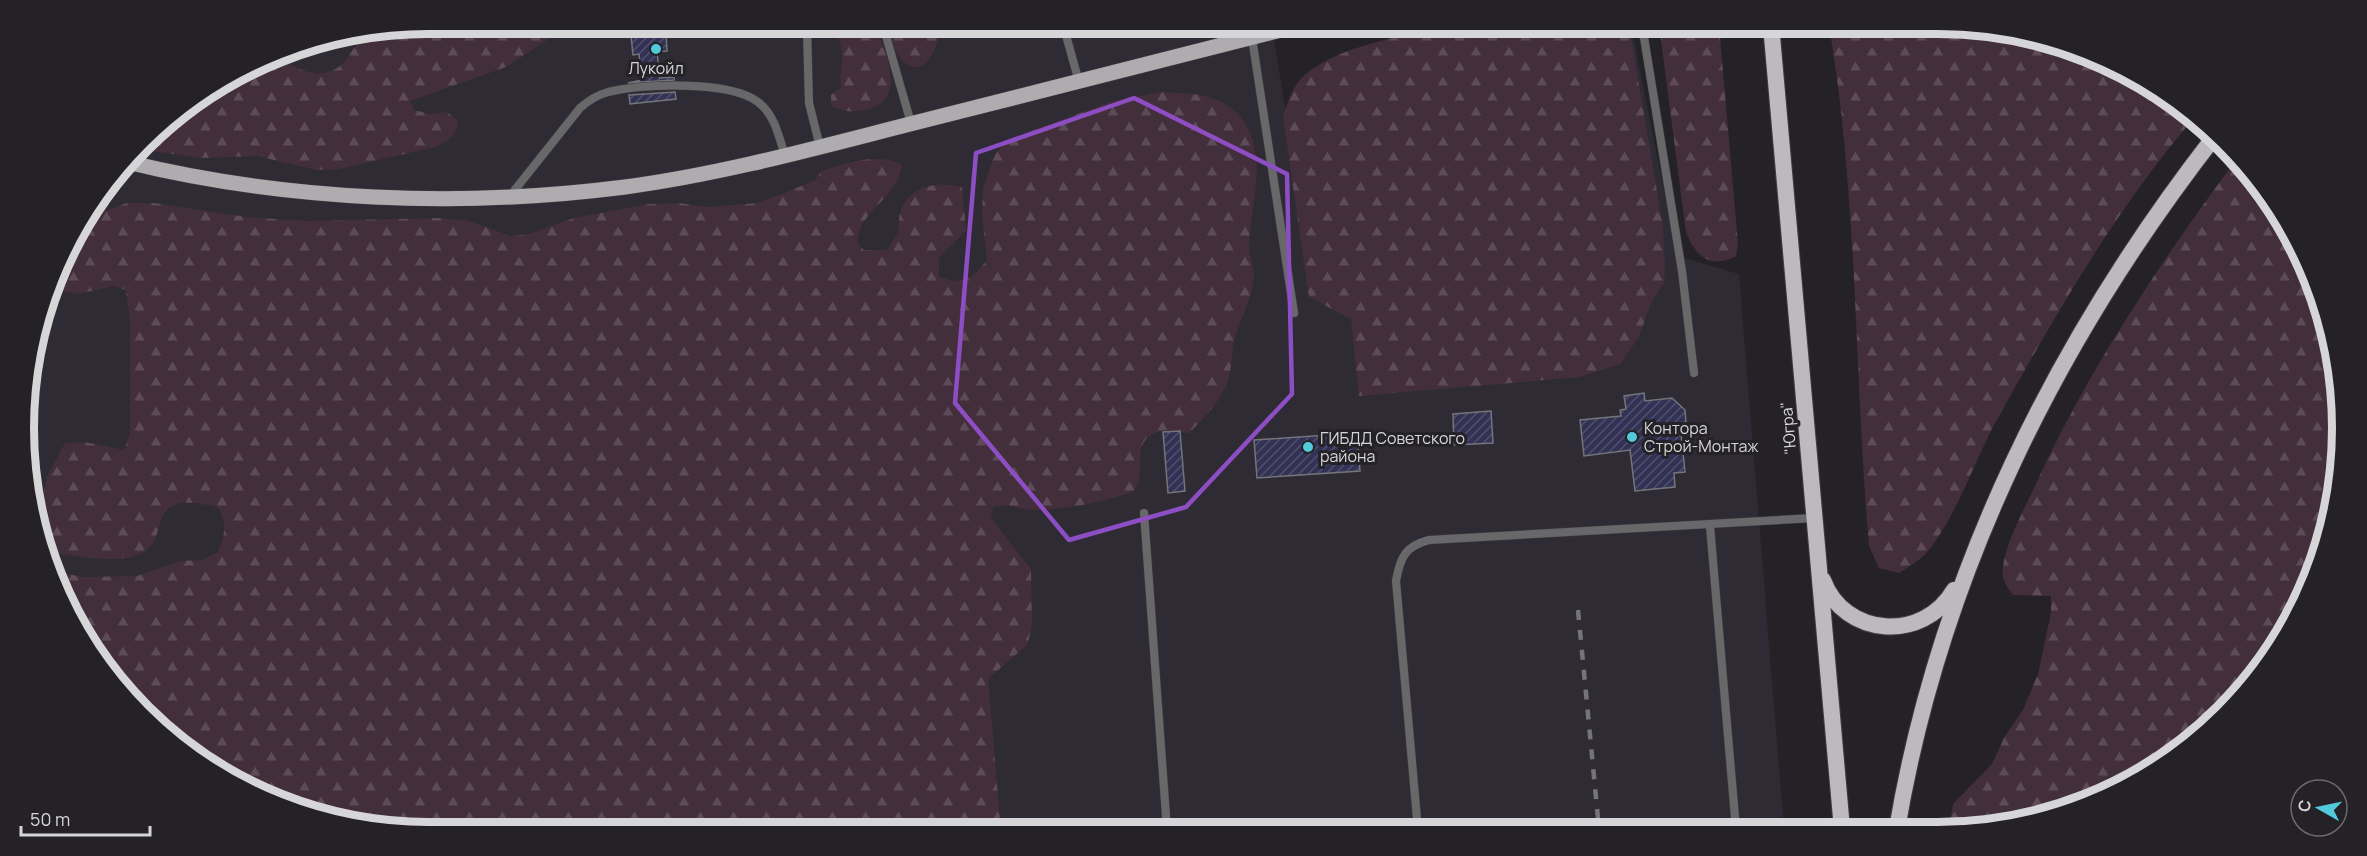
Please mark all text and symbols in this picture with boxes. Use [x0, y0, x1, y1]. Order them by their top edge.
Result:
marker: Лукойл [649, 42, 663, 56]
place label: Лукойл [628, 57, 684, 79]
street label: "Югра" [1775, 401, 1801, 455]
place label: Контора Строй-Монтаж [1644, 417, 1759, 457]
place label: ГИБДД Советского района [1320, 427, 1465, 467]
marker: Контора Строй-Монтаж [1625, 430, 1639, 444]
marker: ГИБДД Советского района [1301, 440, 1315, 454]
north arrow [2289, 778, 2349, 838]
text: С [2292, 798, 2316, 813]
scale bar [21, 799, 150, 837]
text: 50 m [30, 807, 70, 831]

